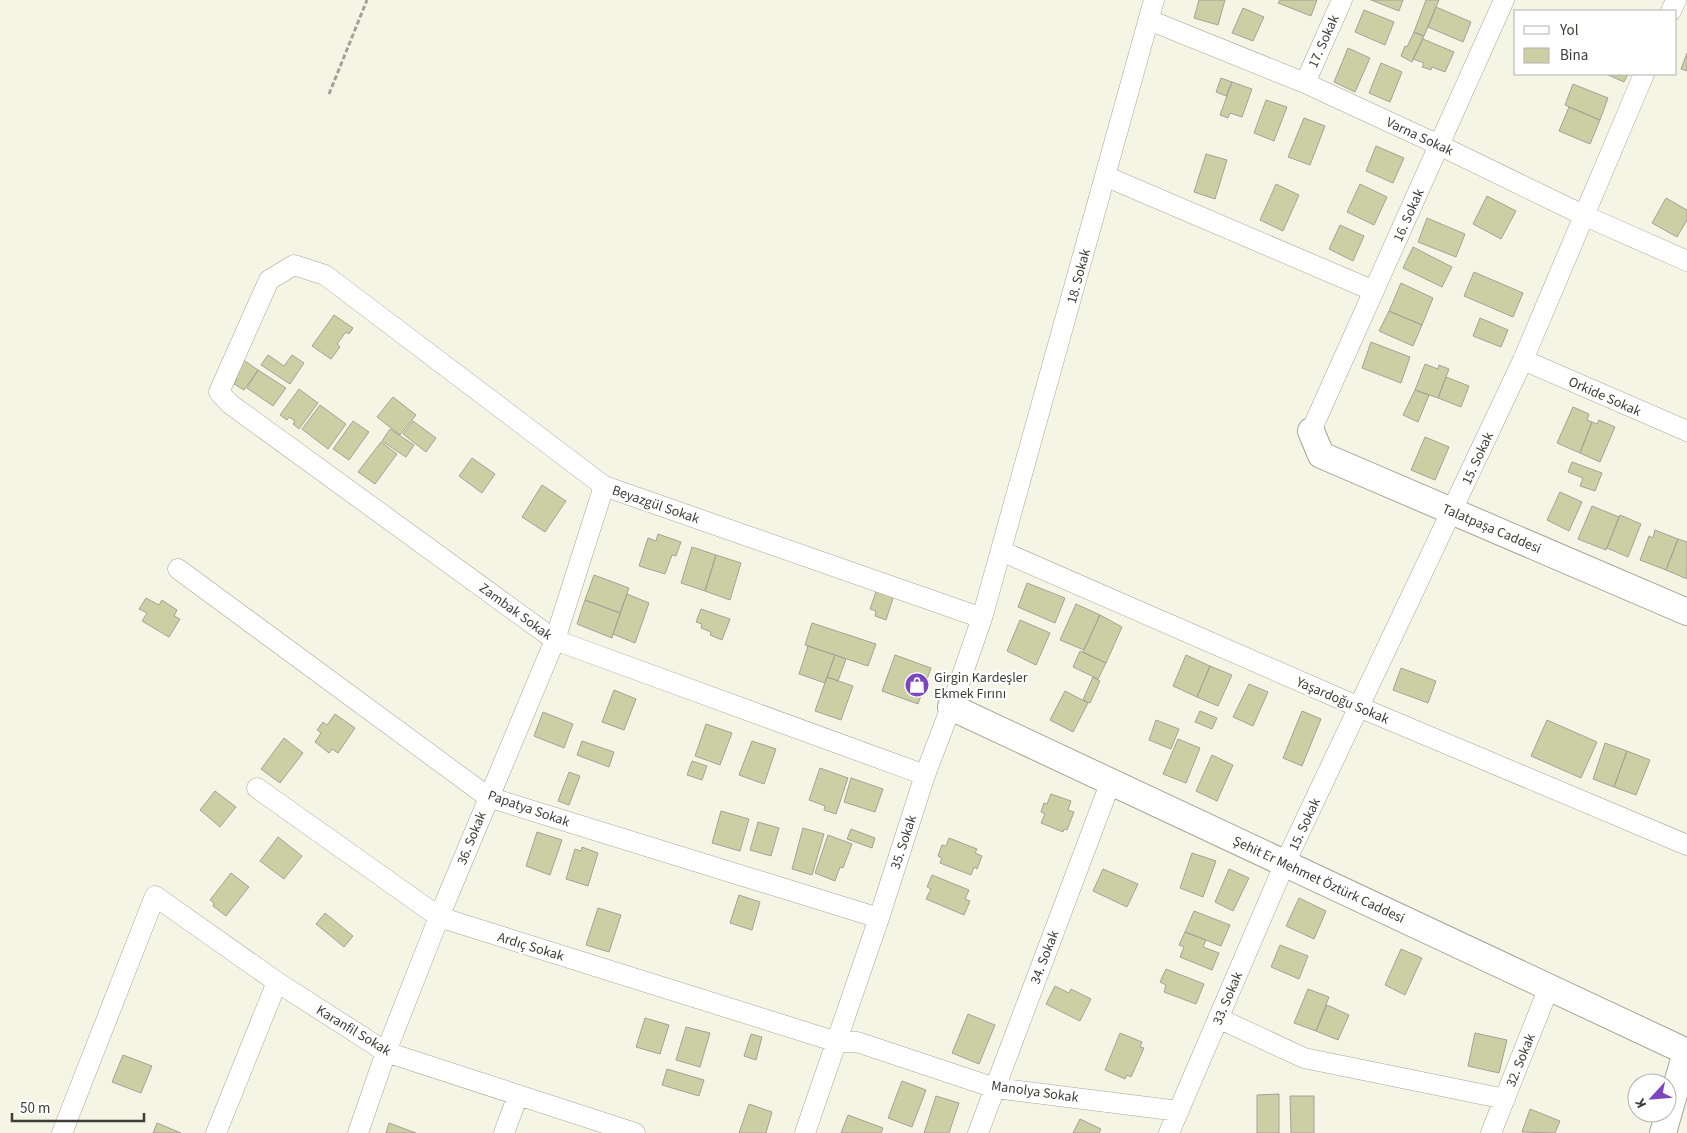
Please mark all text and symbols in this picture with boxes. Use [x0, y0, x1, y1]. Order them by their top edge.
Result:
legend [1514, 10, 1677, 75]
street label: 17. Sokak [1303, 12, 1344, 71]
text: Yol [1559, 20, 1579, 41]
text: Bina [1560, 45, 1588, 66]
street label: Varna Sokak [1383, 113, 1457, 161]
street label: 16. Sokak [1388, 186, 1429, 245]
street label: 18. Sokak [1062, 247, 1096, 306]
street label: Orkide Sokak [1565, 372, 1644, 422]
street label: 15. Sokak [1457, 429, 1499, 488]
street label: Beyazgül Sokak [609, 481, 702, 529]
street label: Talatpaşa Caddesi [1439, 499, 1544, 559]
street label: Zambak Sokak [475, 578, 556, 645]
place label: Girgin Kardeşler Ekmek Fırını [934, 668, 1028, 704]
shop icon: Girgin Kardeşler Ekmek Fırını [904, 672, 930, 698]
street label: Yaşardoğu Sokak [1292, 672, 1392, 730]
street label: Papatya Sokak [485, 786, 572, 832]
street label: 15. Sokak [1284, 795, 1326, 854]
street label: 36. Sokak [452, 809, 492, 868]
street label: 35. Sokak [886, 813, 922, 872]
street label: Şehit Er Mehmet Öztürk Caddesi [1229, 831, 1408, 929]
street label: Ardıç Sokak [495, 927, 566, 967]
street label: 34. Sokak [1026, 928, 1064, 987]
street label: 33. Sokak [1208, 969, 1248, 1028]
street label: Karanfil Sokak [312, 1001, 395, 1061]
street label: 32. Sokak [1501, 1031, 1541, 1090]
north arrow [1627, 1073, 1677, 1123]
street label: Manolya Sokak [990, 1076, 1080, 1108]
scale bar [12, 1090, 145, 1122]
text: K [1630, 1095, 1652, 1112]
text: 50 m [20, 1098, 50, 1119]

